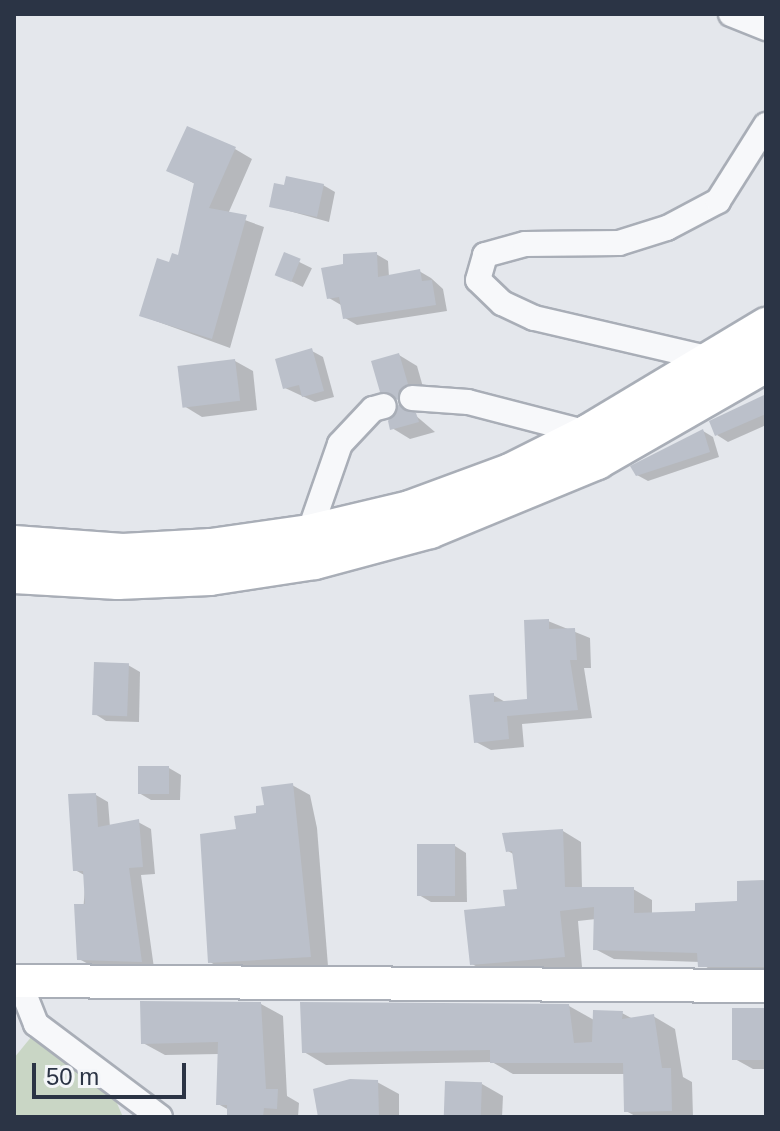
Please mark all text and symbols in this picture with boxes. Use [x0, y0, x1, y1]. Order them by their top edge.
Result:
scale bar [36, 1047, 190, 1097]
text: 50 m [46, 1063, 99, 1090]

